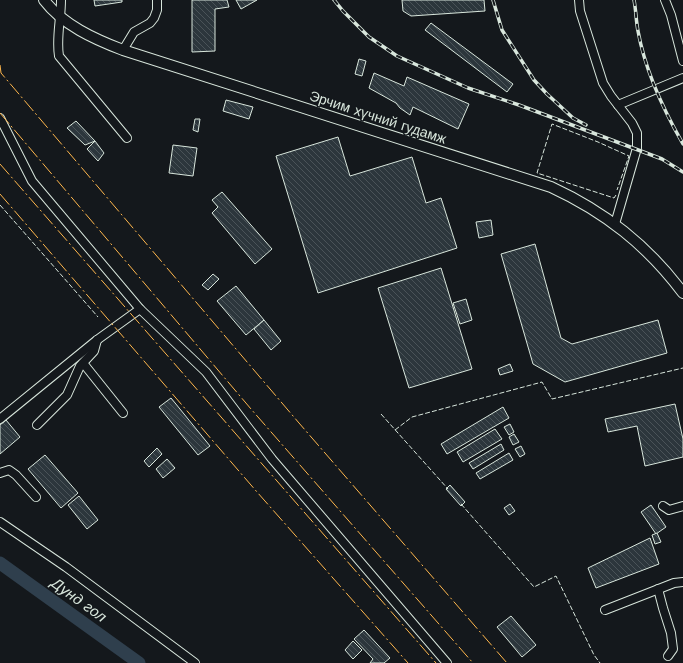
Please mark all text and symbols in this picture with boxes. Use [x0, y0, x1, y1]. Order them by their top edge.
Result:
street label: Эрчим хүчний гудамж [307, 87, 449, 147]
water label: Дунд гол [46, 573, 110, 626]

